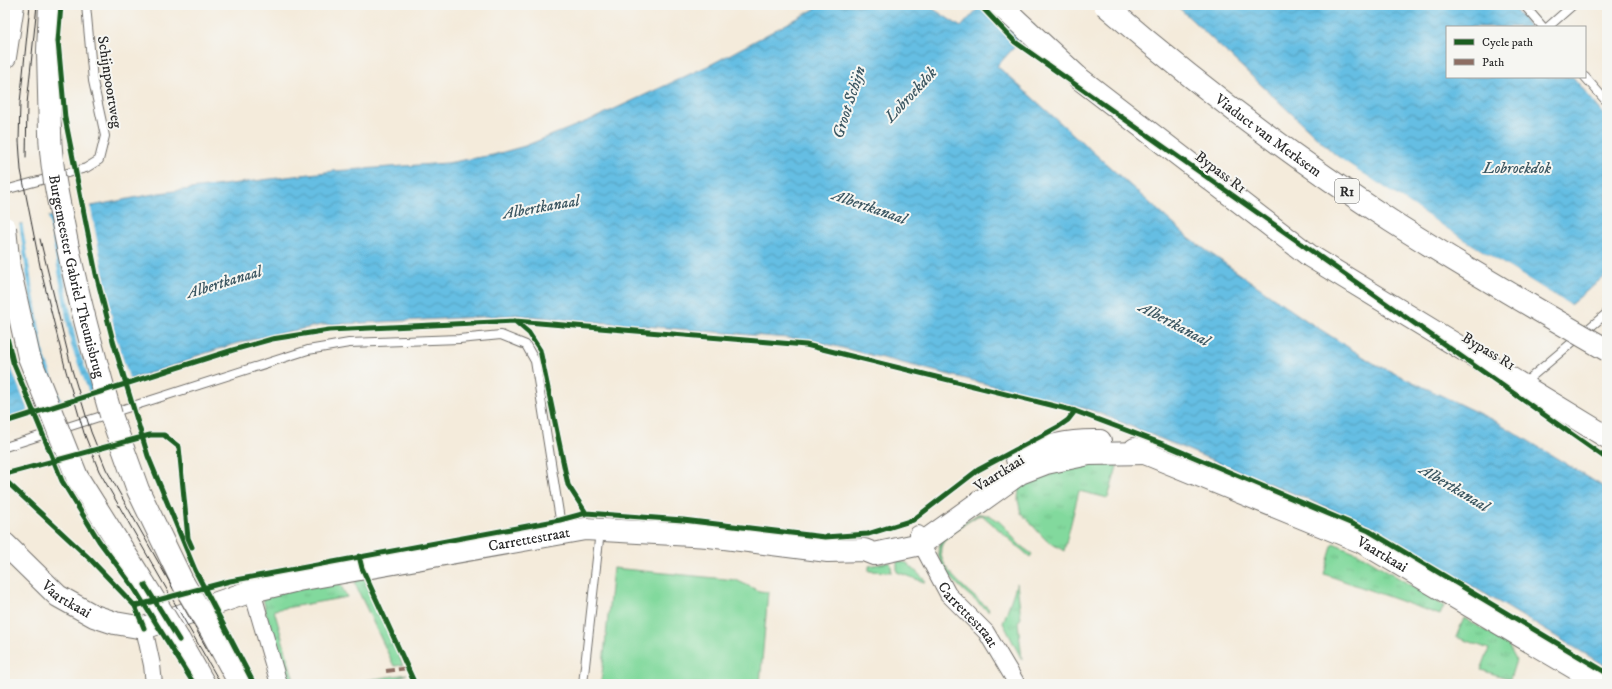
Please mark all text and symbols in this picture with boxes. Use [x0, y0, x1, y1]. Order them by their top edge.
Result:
legend [1446, 26, 1586, 78]
street label: Schijnpoortweg [93, 35, 126, 130]
text: Cycle path [1482, 35, 1534, 50]
text: Path [1482, 55, 1505, 70]
water label: Lobroekdok [879, 63, 942, 127]
water label: Groot Schijn [828, 64, 870, 141]
street label: Viaduct van Merksem [1210, 89, 1325, 181]
street label: Bypass R1 [1191, 147, 1250, 198]
water label: Lobroekdok [1482, 158, 1551, 178]
street label: Burgemeester Gabriel Theunisbrug [44, 173, 109, 381]
road number: R1 [1335, 179, 1359, 203]
water label: Albertkanaal [828, 184, 911, 230]
water label: Albertkanaal [499, 190, 583, 224]
water label: Albertkanaal [183, 261, 266, 303]
water label: Albertkanaal [1134, 296, 1215, 352]
street label: Bypass R1 [1458, 328, 1519, 375]
street label: Vaartkaai [970, 451, 1028, 497]
water label: Albertkanaal [1415, 458, 1494, 517]
street label: Carrettestraat [487, 523, 572, 556]
street label: Vaartkaai [1352, 532, 1411, 577]
street label: Vaartkaai [37, 575, 95, 623]
street label: Carrettestraat [933, 579, 1002, 651]

